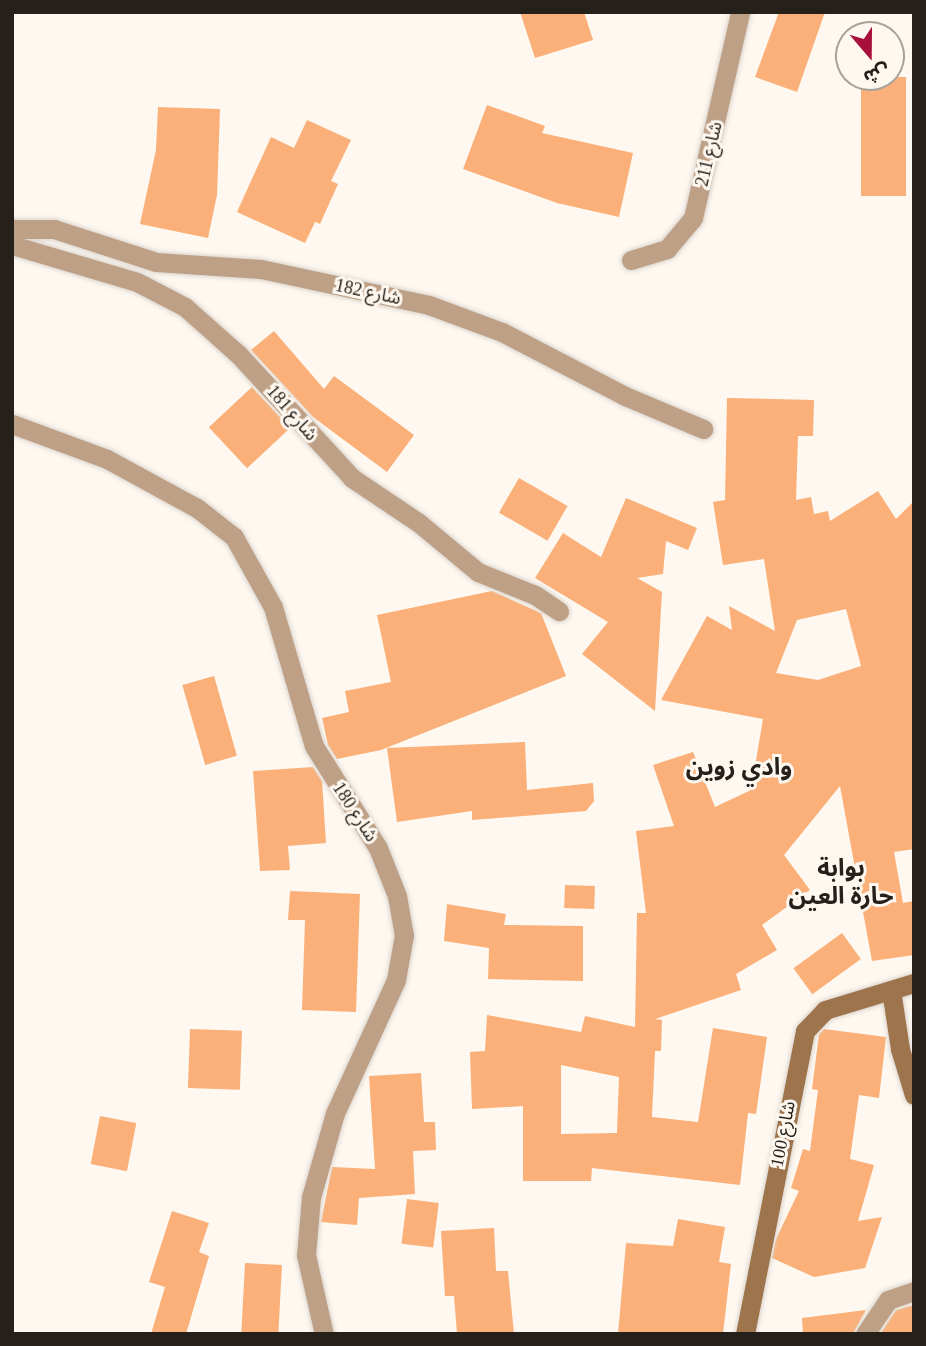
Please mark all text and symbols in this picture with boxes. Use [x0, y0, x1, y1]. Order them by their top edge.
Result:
north arrow [835, 21, 905, 91]
text: ش [861, 60, 892, 89]
street label: شارع 211 [691, 119, 727, 189]
street label: شارع 182 [333, 275, 403, 309]
street label: شارع 181 [262, 381, 322, 445]
district label: وادي زوين [686, 754, 792, 782]
street label: شارع 180 [328, 778, 382, 846]
district label: بوابة حارة العين [789, 855, 893, 911]
street label: شارع 100 [766, 1099, 800, 1169]

